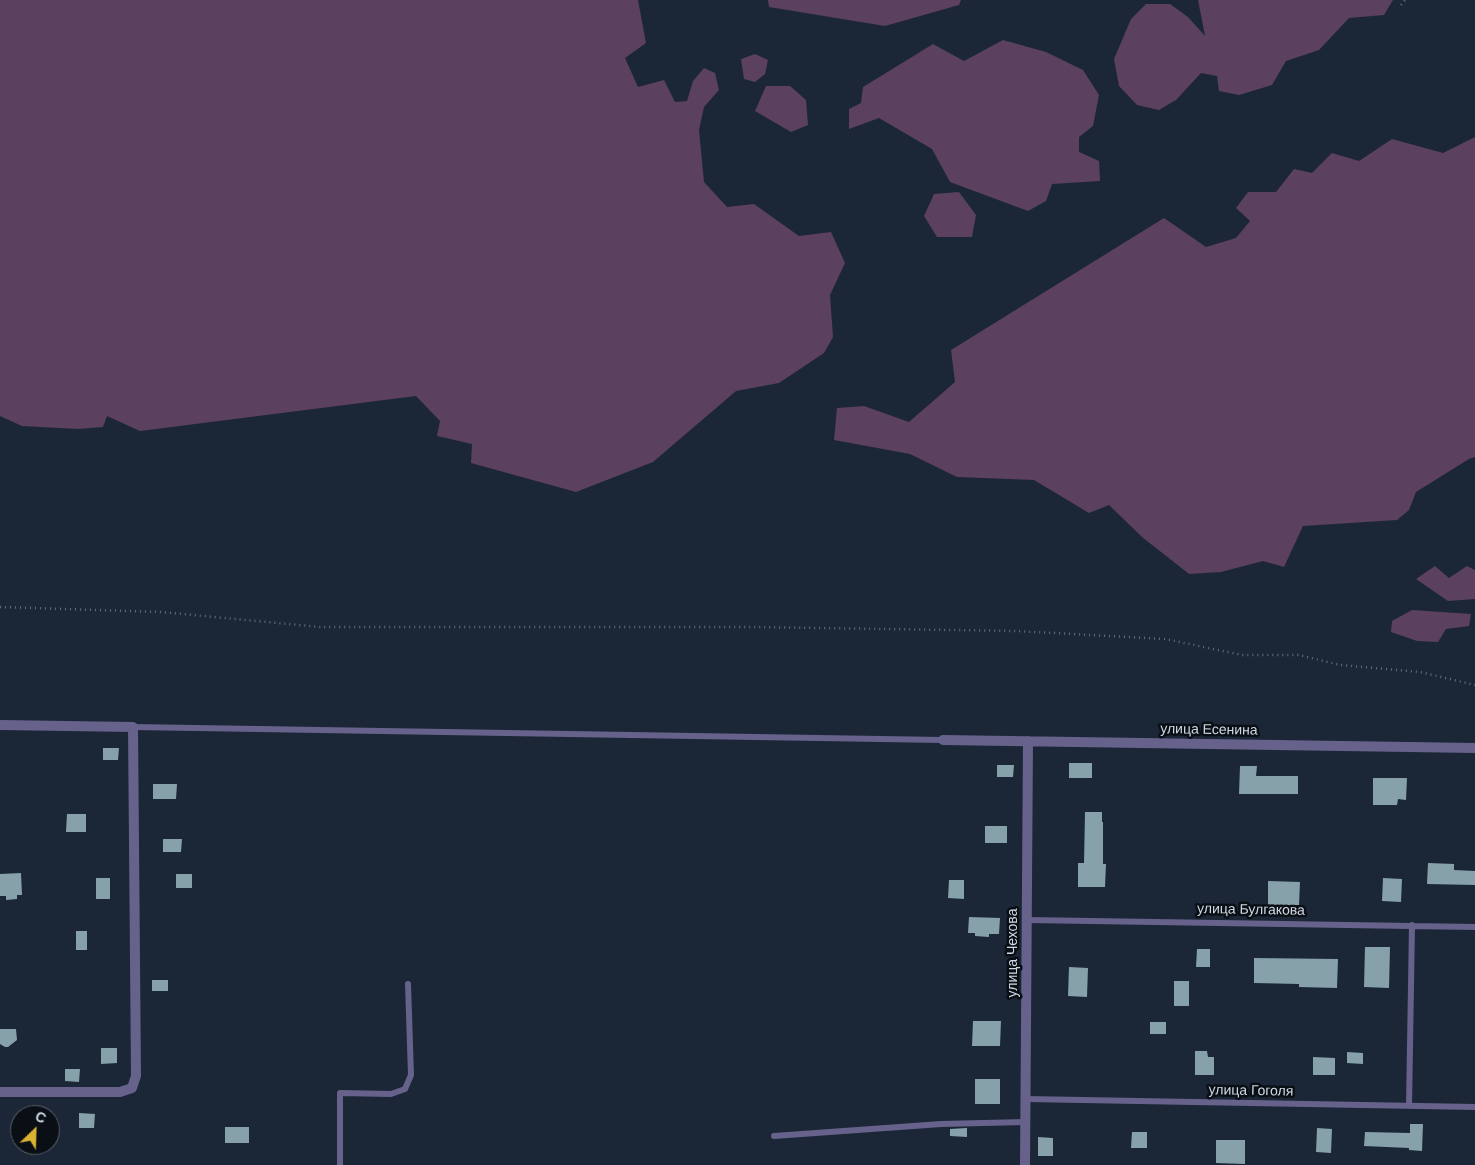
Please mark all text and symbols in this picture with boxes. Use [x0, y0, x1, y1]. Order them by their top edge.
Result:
street label: улица Есенина [1160, 721, 1258, 739]
street label: улица Булгакова [1197, 901, 1305, 919]
street label: улица Чехова [1005, 909, 1021, 997]
street label: улица Гоголя [1208, 1082, 1294, 1100]
north arrow [10, 1105, 60, 1155]
text: С [33, 1108, 49, 1127]

